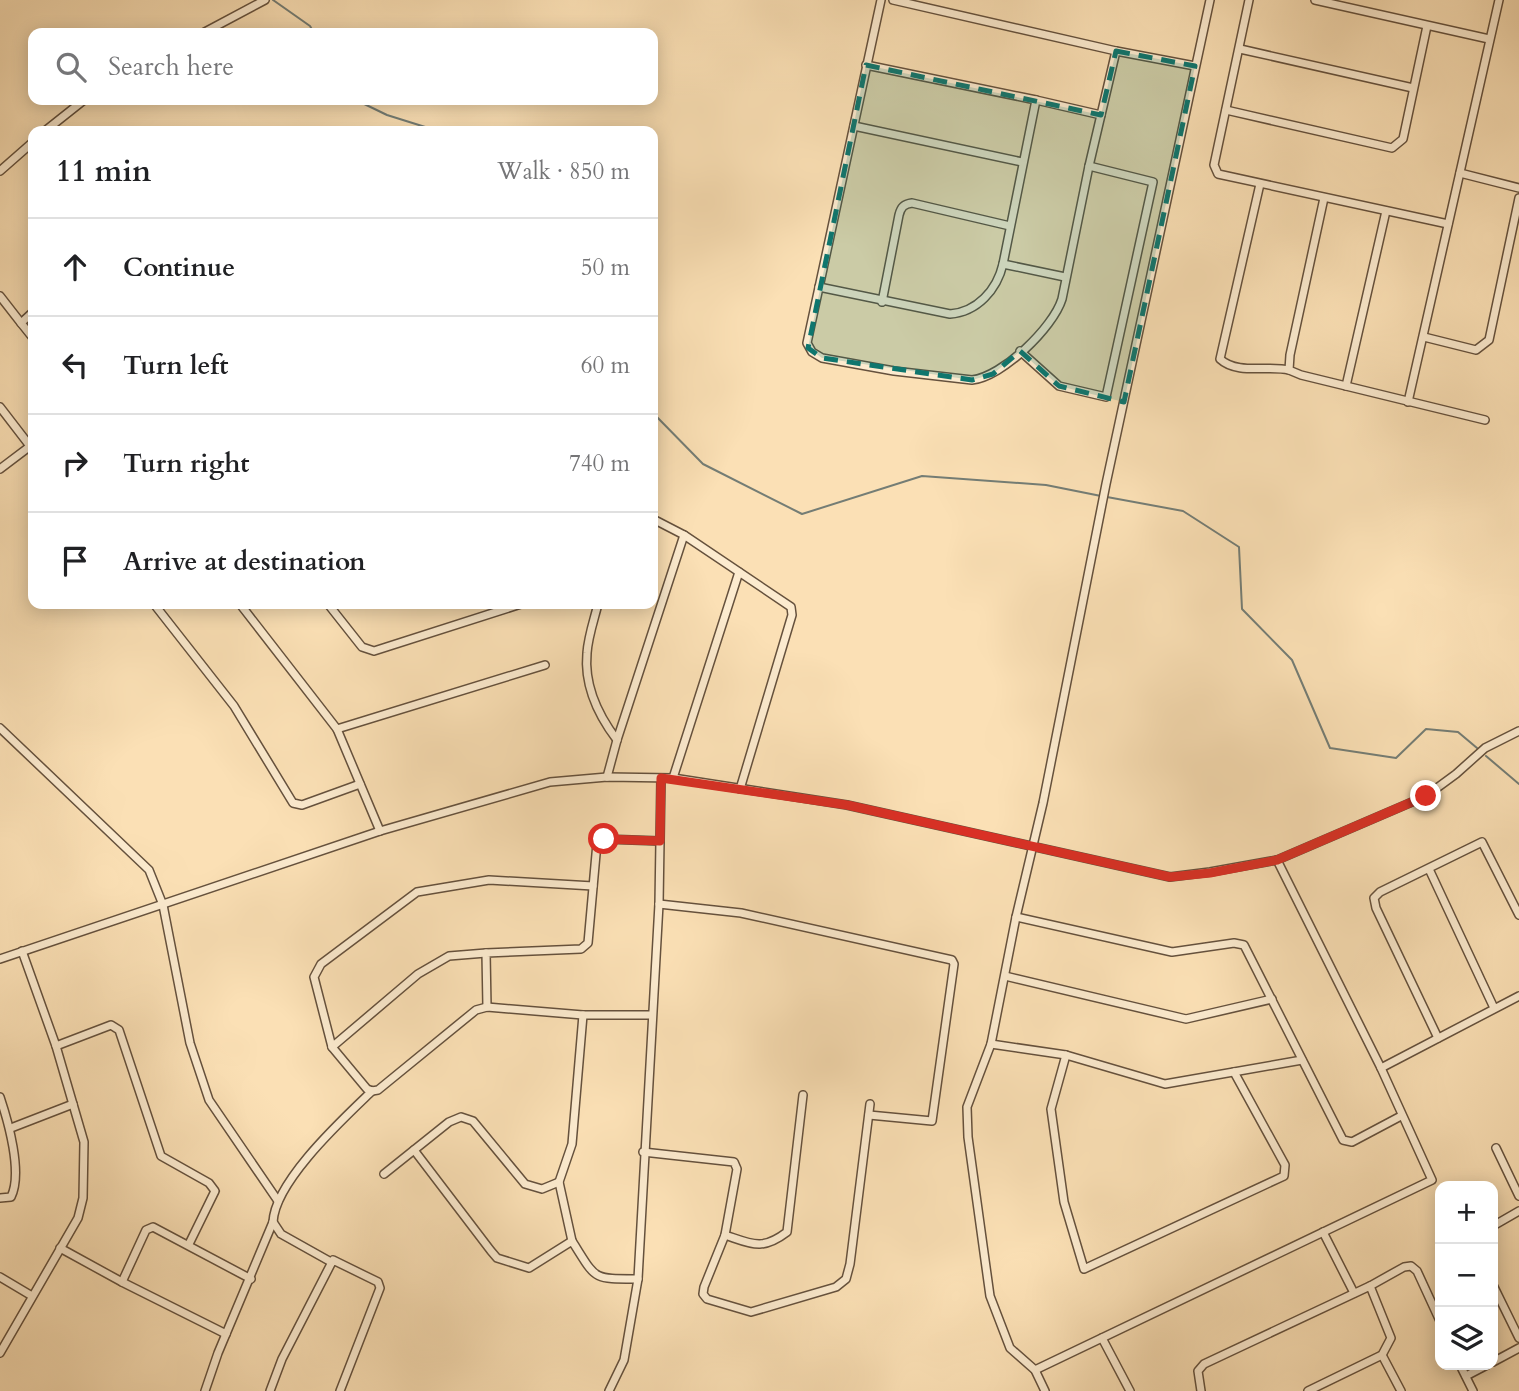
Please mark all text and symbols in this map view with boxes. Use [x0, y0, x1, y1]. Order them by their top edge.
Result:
search box [28, 28, 658, 105]
icon: search [52, 48, 90, 86]
text: Search here [108, 49, 234, 84]
text: 11 min [56, 151, 151, 192]
text: Walk · 850 m [497, 156, 630, 187]
icon: ahead [56, 248, 94, 286]
text: Continue [123, 250, 235, 285]
text: 50 m [581, 252, 630, 283]
icon: left [56, 346, 94, 384]
text: Turn left [123, 348, 228, 383]
text: 60 m [581, 350, 630, 381]
icon: right [56, 444, 94, 482]
text: Turn right [123, 446, 250, 481]
text: 740 m [569, 448, 630, 479]
icon: arrive [56, 542, 94, 580]
text: Arrive at destination [123, 544, 366, 579]
route end [1410, 780, 1441, 811]
route start [588, 823, 619, 854]
map controls [1435, 1181, 1498, 1370]
button: + [1435, 1181, 1498, 1244]
button: − [1435, 1244, 1498, 1307]
button: layers [1435, 1307, 1498, 1370]

